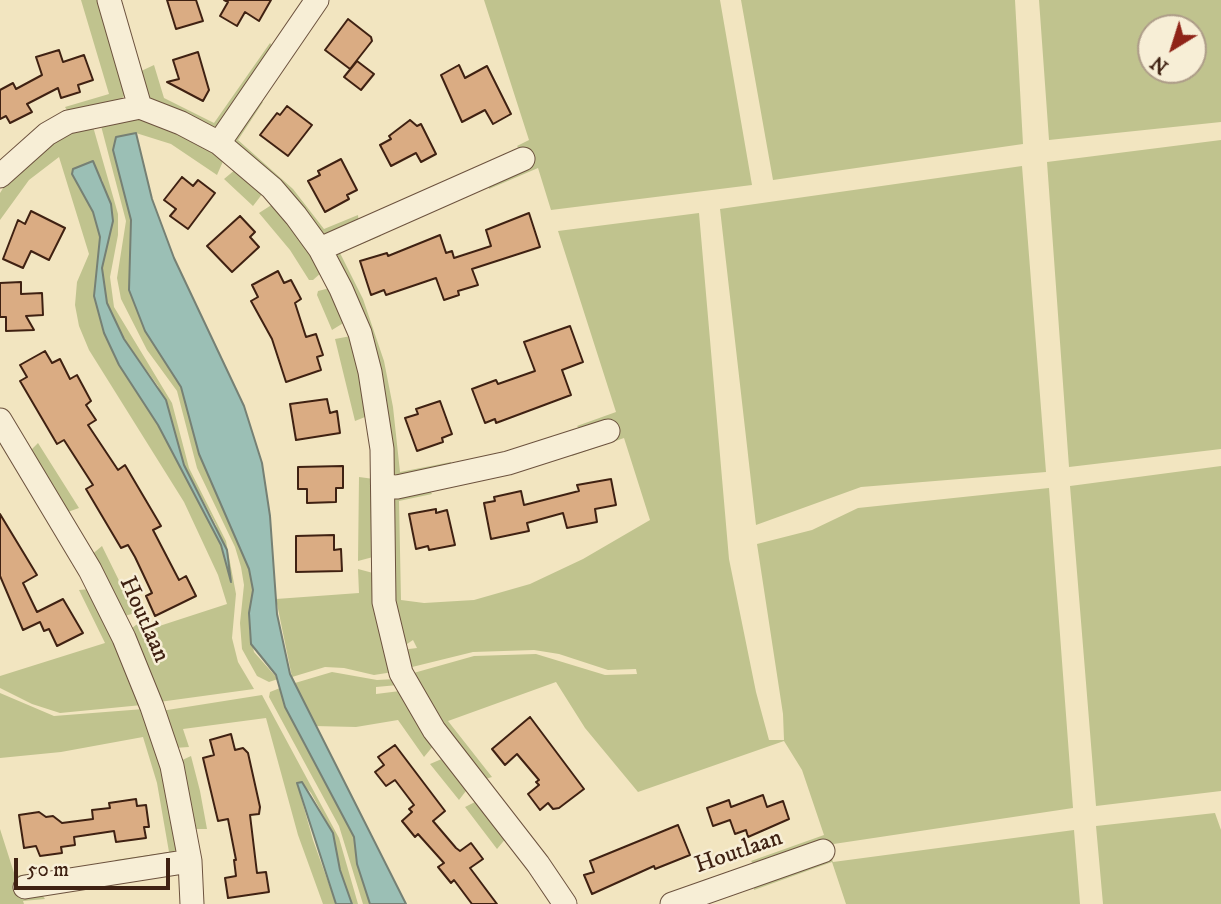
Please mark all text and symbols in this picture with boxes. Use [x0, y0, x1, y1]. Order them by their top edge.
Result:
north arrow [1137, 14, 1207, 84]
text: N [1147, 51, 1173, 78]
street label: Houtlaan [111, 573, 175, 667]
street label: Houtlaan [691, 825, 787, 881]
scale bar [18, 844, 173, 888]
text: 50 m [27, 857, 69, 883]

